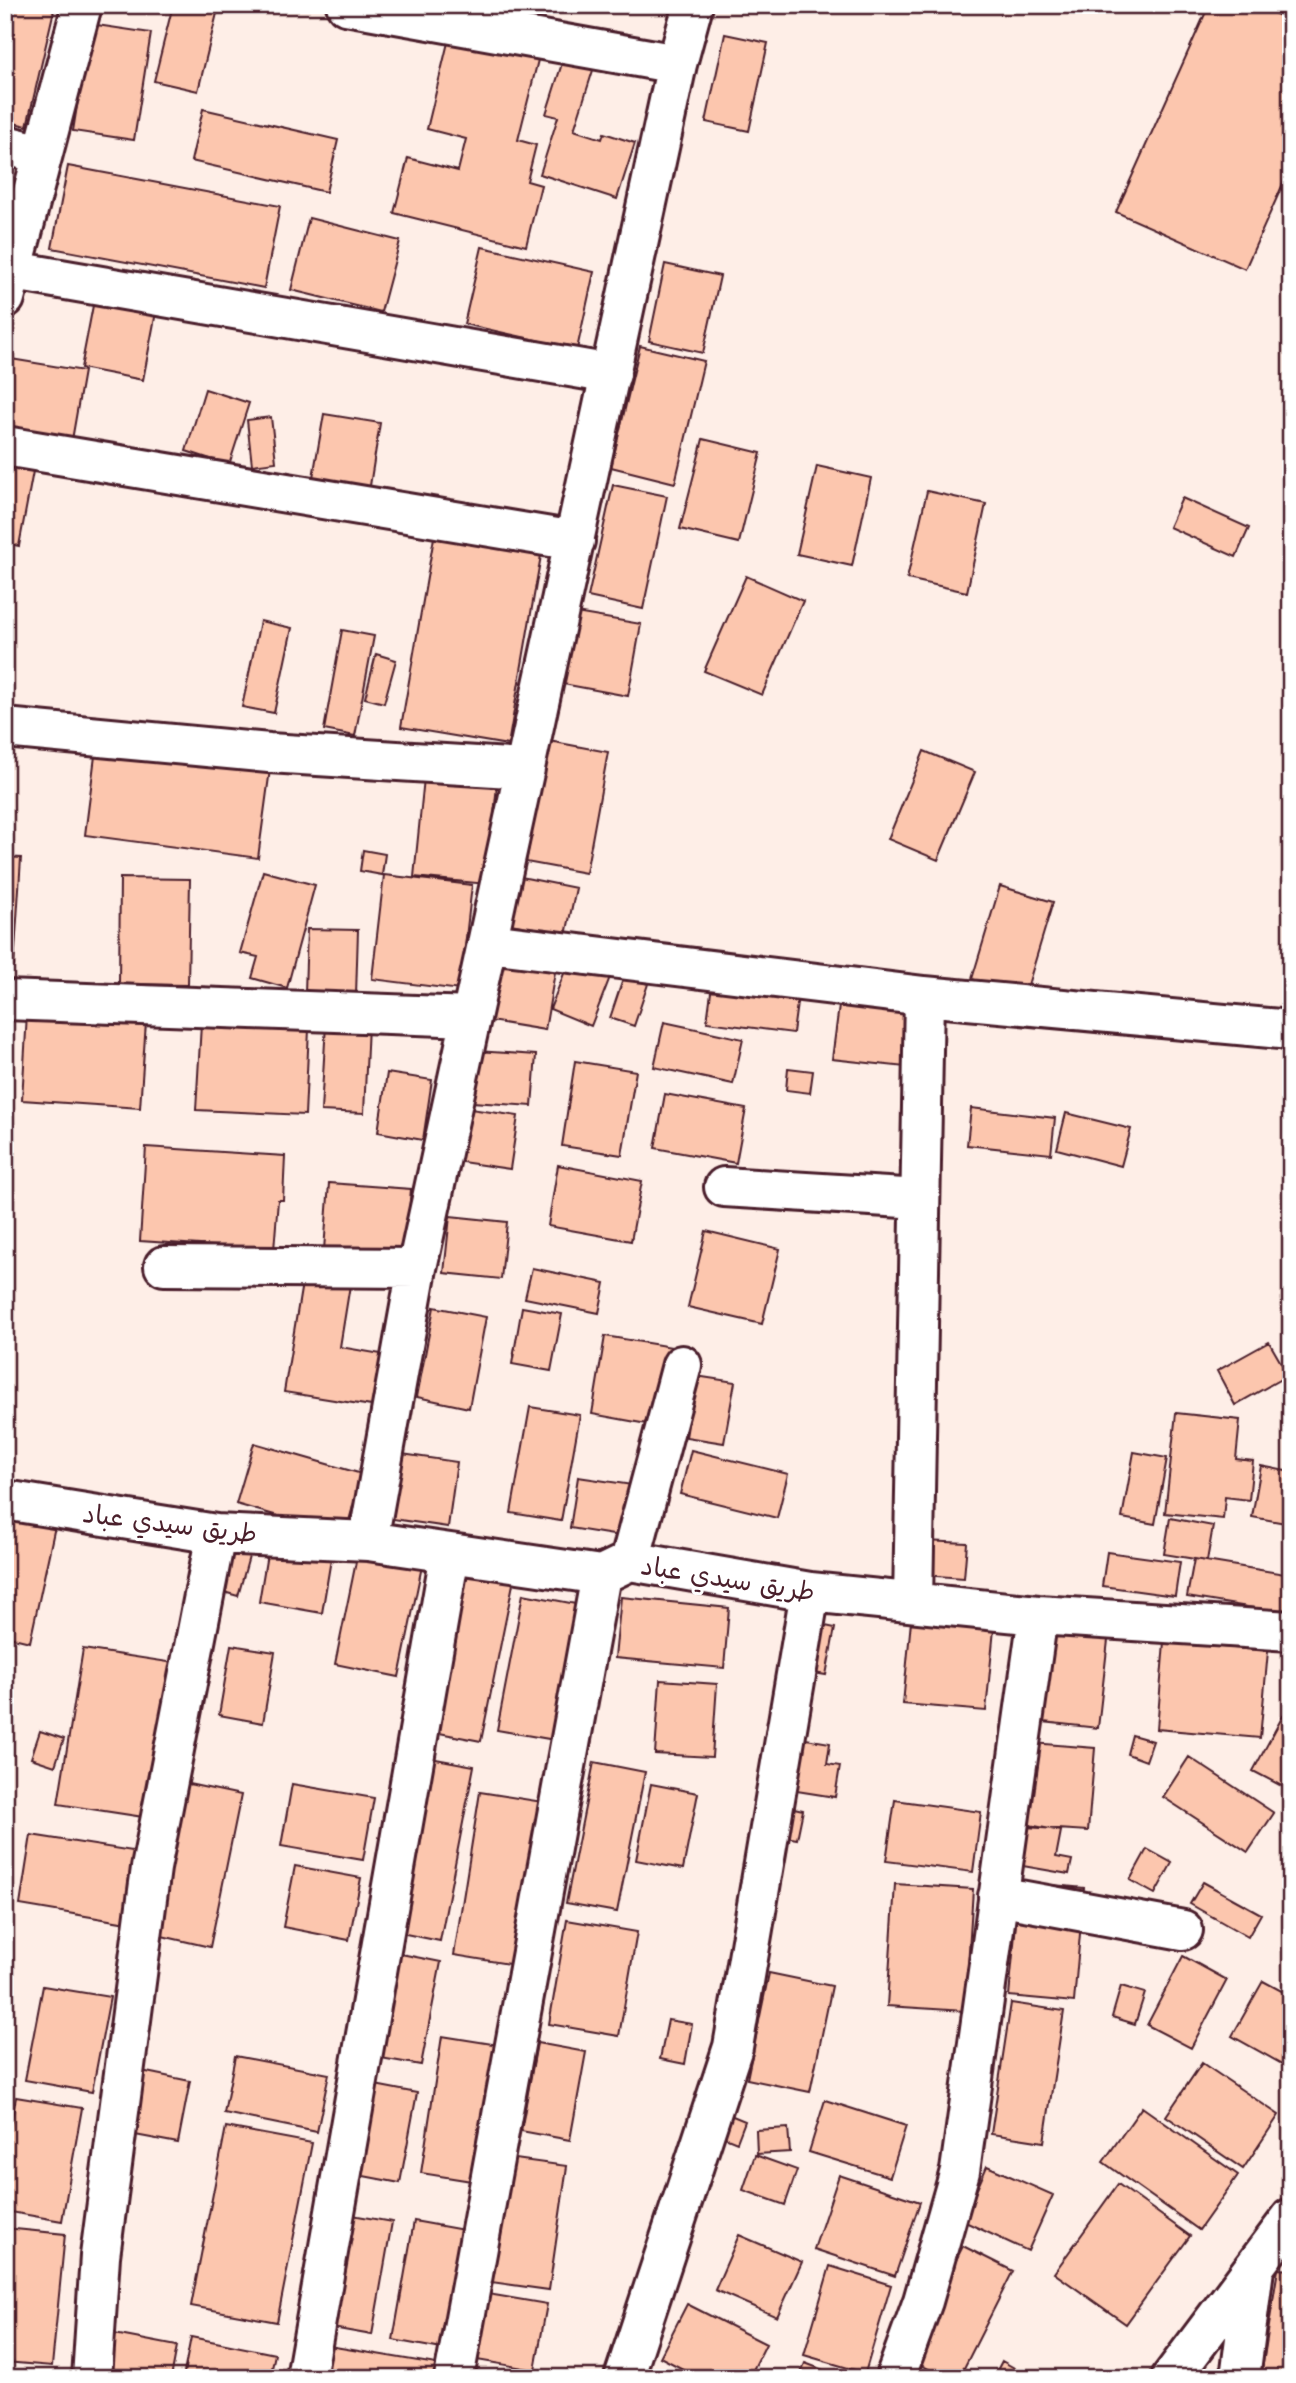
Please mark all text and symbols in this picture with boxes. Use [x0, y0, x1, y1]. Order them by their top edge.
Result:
street label: طريق سيدي عباد [80, 1495, 259, 1553]
street label: طريق سيدي عباد [638, 1547, 818, 1611]

